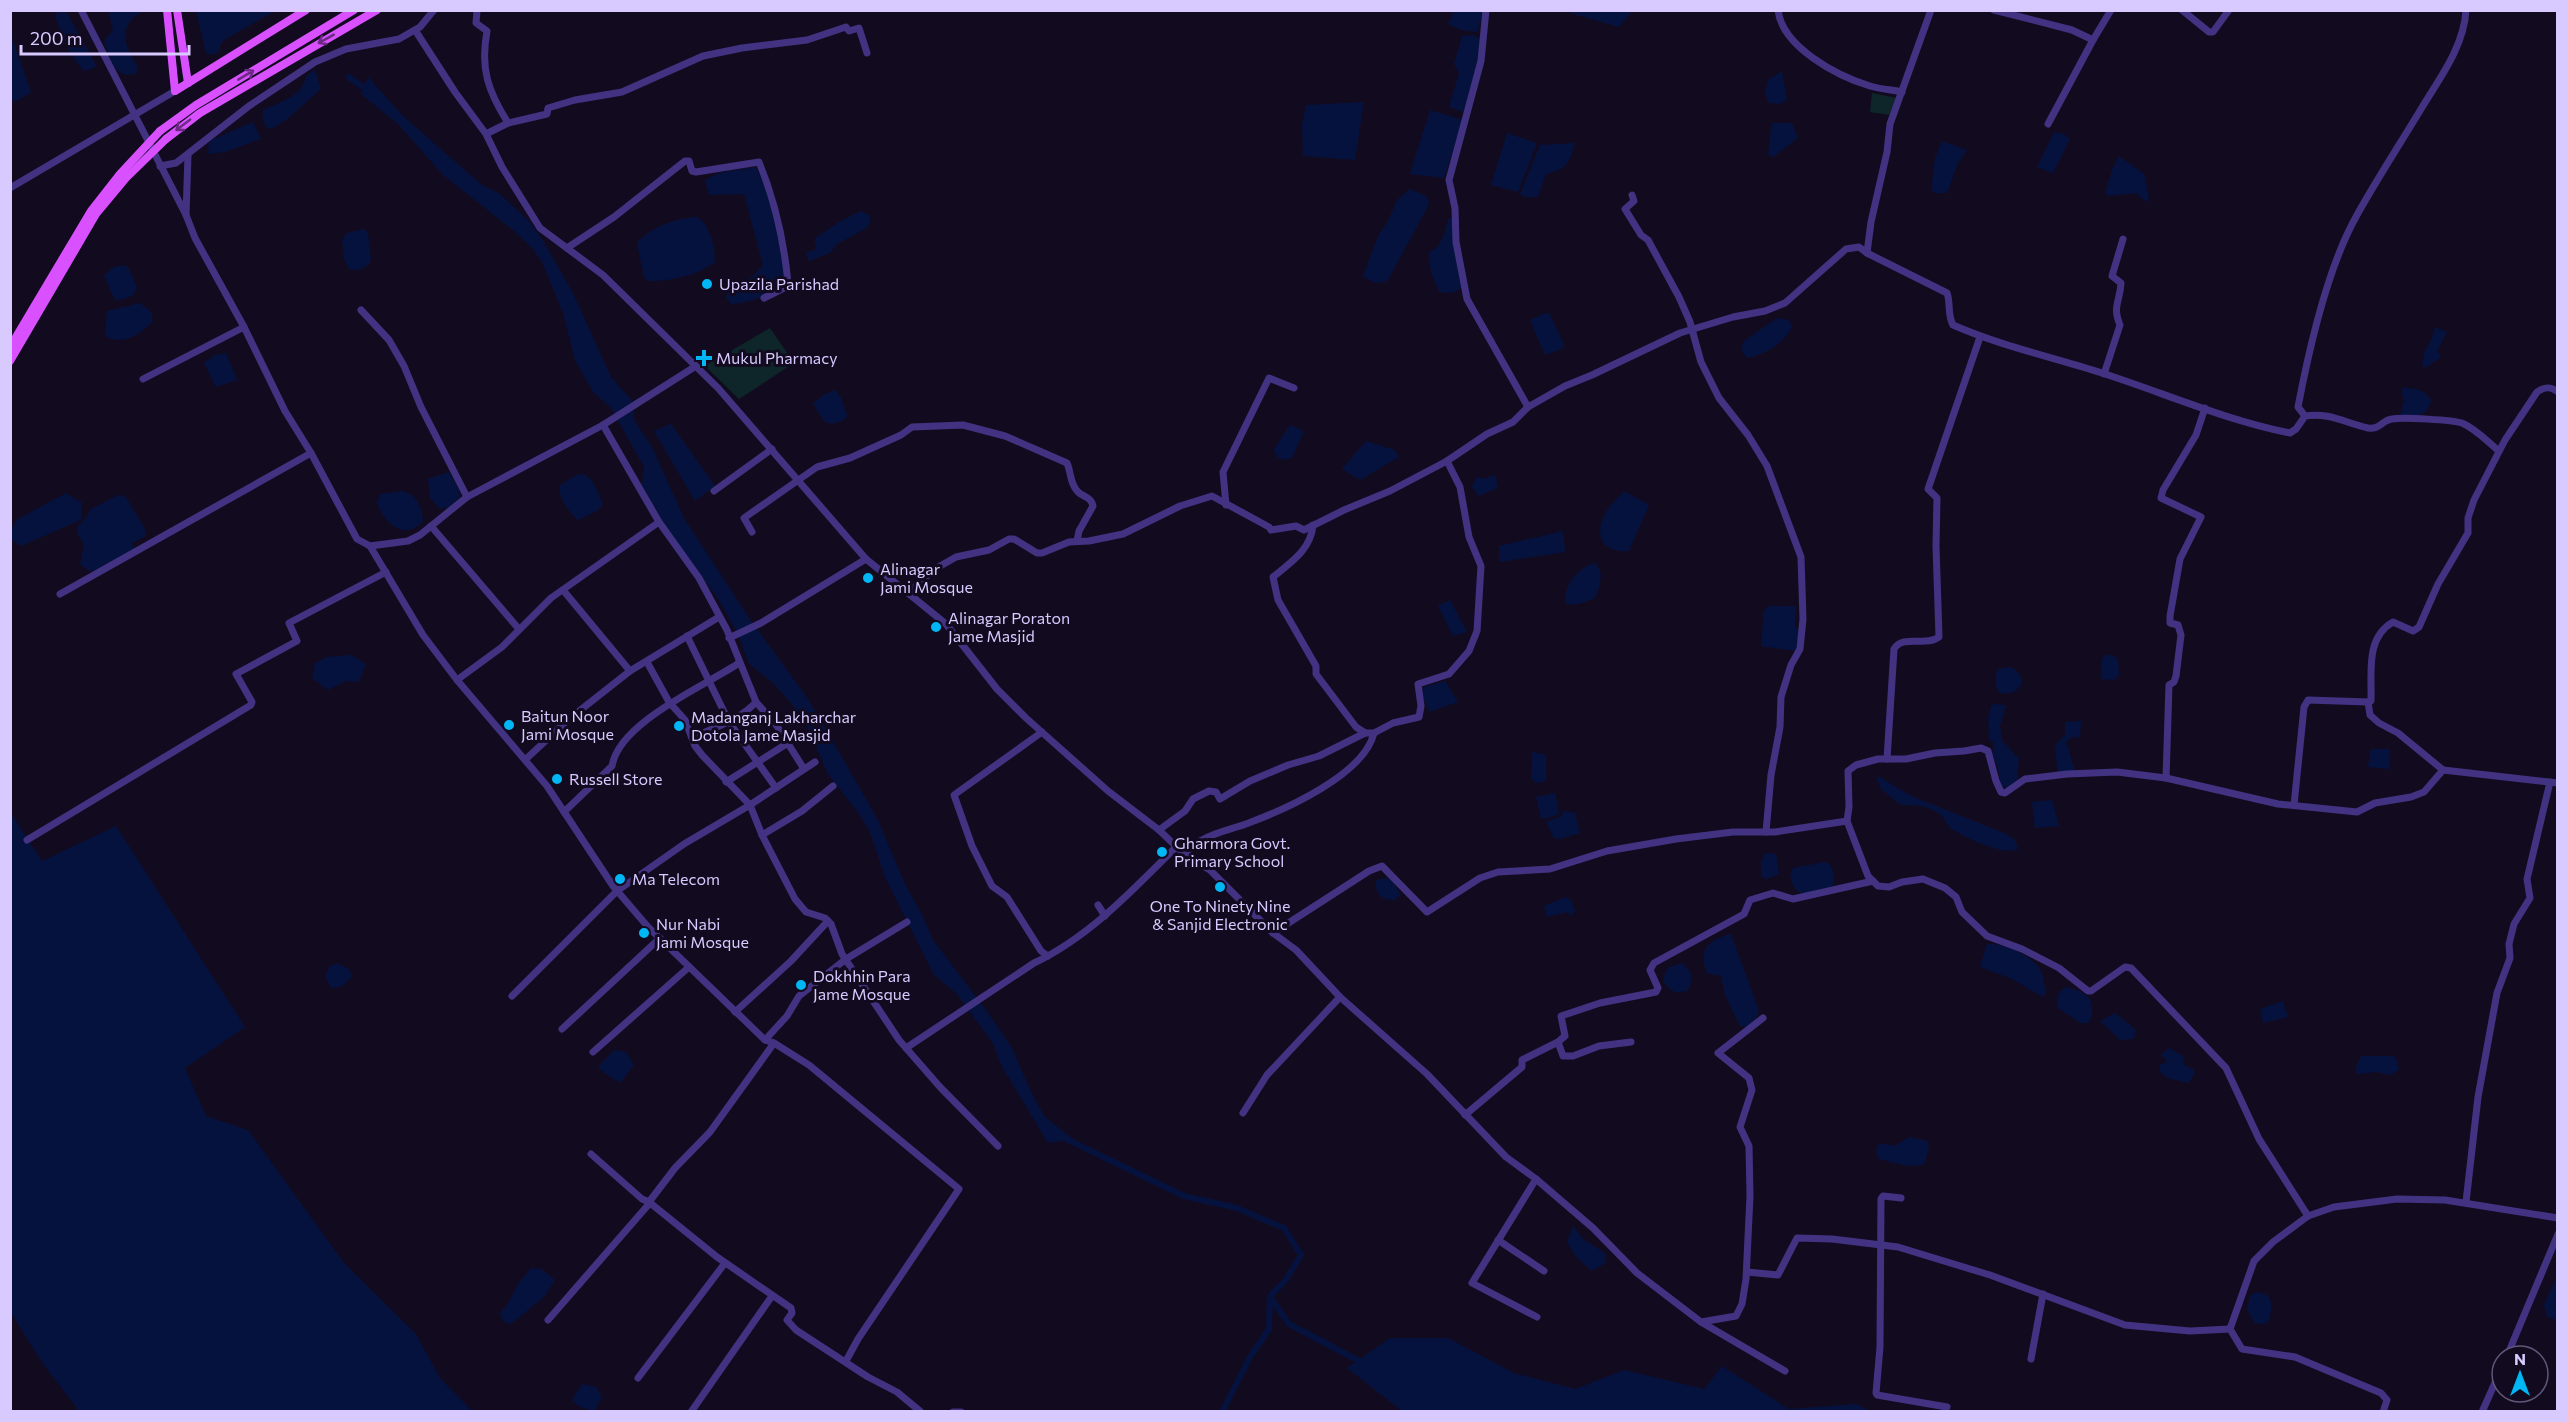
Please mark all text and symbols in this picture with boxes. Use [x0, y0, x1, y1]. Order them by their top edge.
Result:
scale bar [21, 18, 189, 56]
text: 200 m [30, 27, 83, 49]
one-way arrow [318, 33, 335, 45]
one-way arrow [237, 69, 254, 81]
one-way arrow [175, 119, 191, 132]
place label: Upazila Parishad [719, 274, 839, 293]
marker: Upazila Parishad [700, 277, 714, 291]
place label: Mukul Pharmacy [716, 348, 837, 367]
marker: Mukul Pharmacy [697, 351, 711, 365]
place label: Alinagar Jami Mosque [880, 559, 973, 596]
marker: Alinagar Jami Mosque [861, 571, 875, 585]
place label: Alinagar Poraton Jame Masjid [948, 608, 1070, 645]
marker: Alinagar Poraton Jame Masjid [929, 620, 943, 634]
place label: Baitun Noor Jami Mosque [521, 706, 614, 743]
place label: Madanganj Lakharchar Dotola Jame Masjid [691, 707, 857, 744]
marker: Baitun Noor Jami Mosque [502, 718, 516, 732]
marker: Madanganj Lakharchar Dotola Jame Masjid [672, 719, 686, 733]
place label: Russell Store [569, 769, 663, 788]
marker: Russell Store [550, 772, 564, 786]
place label: Gharmora Govt. Primary School [1174, 833, 1290, 870]
marker: Gharmora Govt. Primary School [1155, 845, 1169, 859]
place label: Ma Telecom [632, 869, 720, 888]
marker: Ma Telecom [613, 872, 627, 886]
marker: One To Ninety Nine & Sanjid Electronic [1213, 880, 1227, 894]
place label: One To Ninety Nine & Sanjid Electronic [1150, 896, 1290, 933]
place label: Nur Nabi Jami Mosque [656, 914, 749, 951]
marker: Nur Nabi Jami Mosque [637, 926, 651, 940]
place label: Dokhhin Para Jame Mosque [813, 966, 911, 1003]
marker: Dokhhin Para Jame Mosque [794, 978, 808, 992]
north arrow [2490, 1344, 2550, 1404]
text: N [2514, 1349, 2526, 1368]

